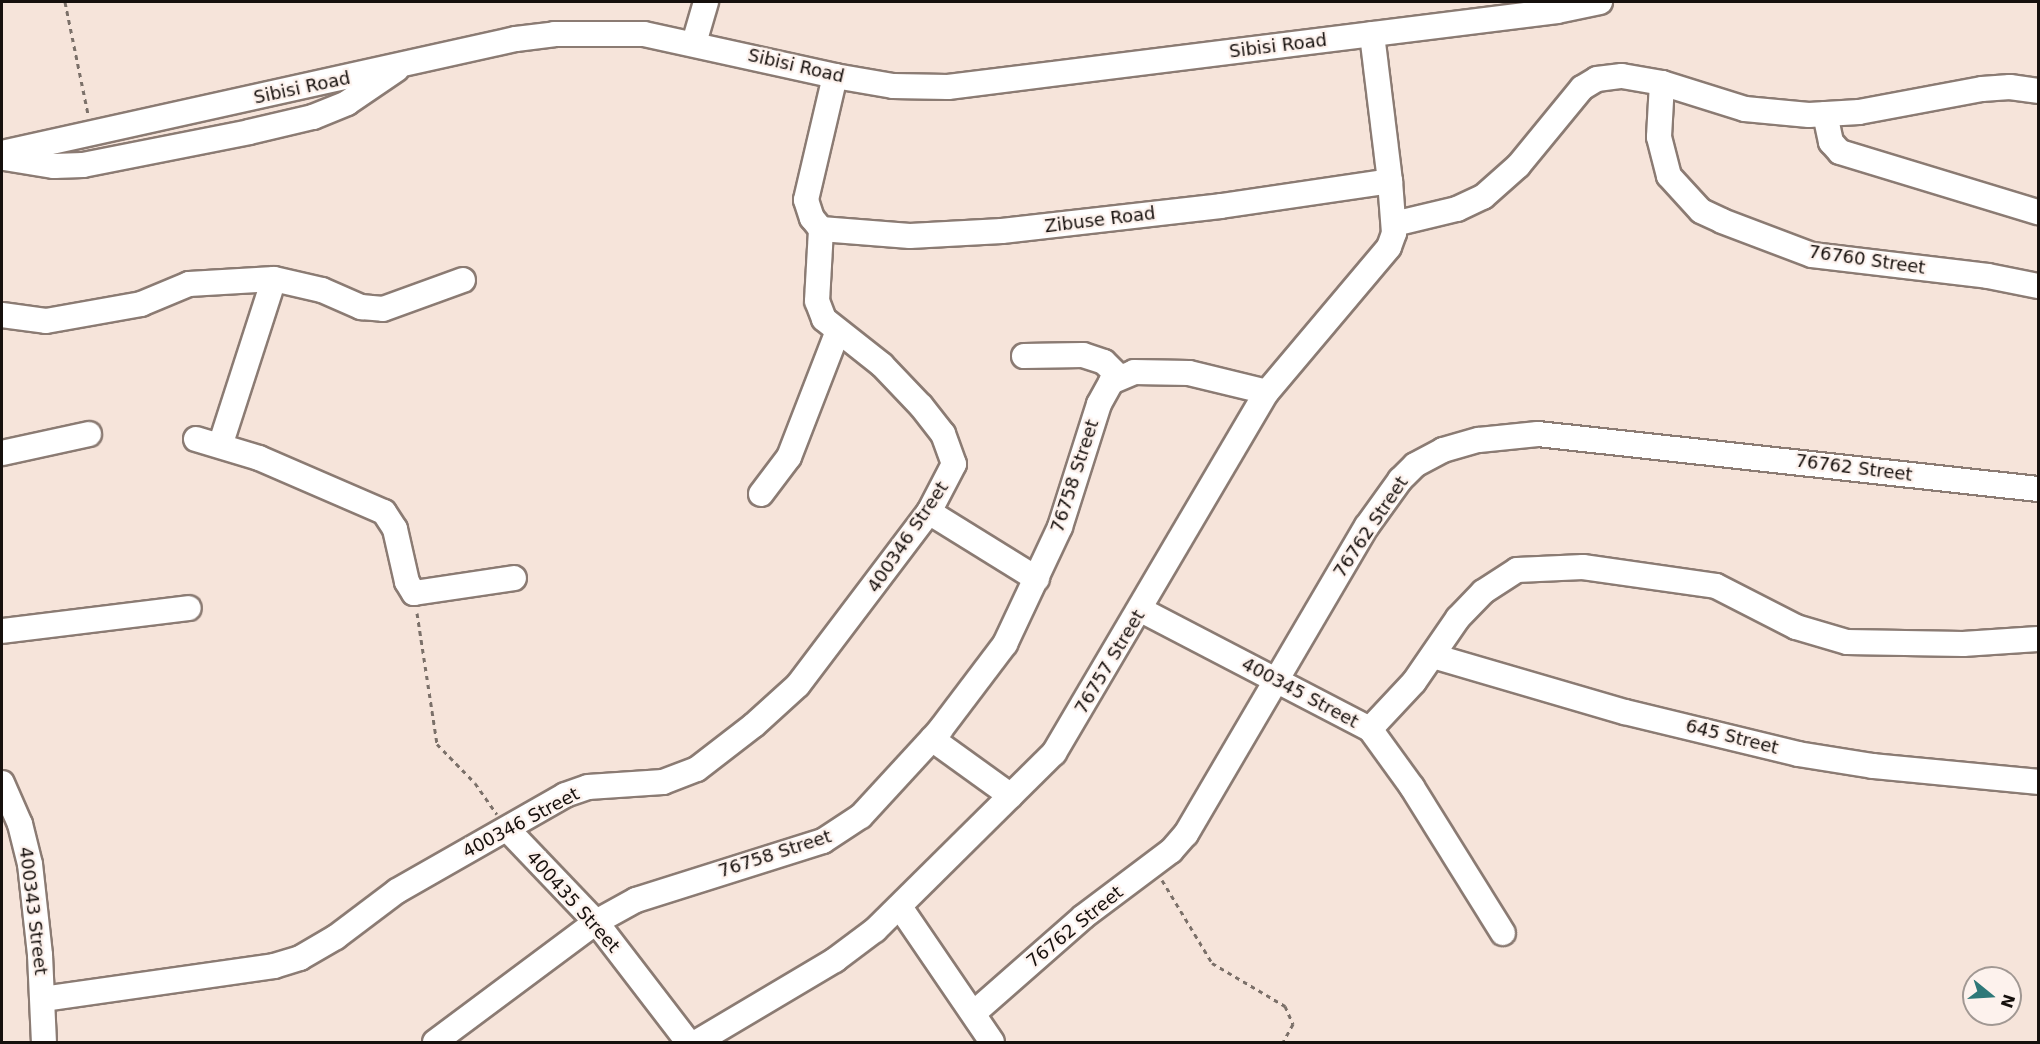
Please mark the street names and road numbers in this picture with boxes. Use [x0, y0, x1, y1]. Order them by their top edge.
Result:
street label: Sibisi Road [1228, 29, 1328, 63]
street label: Sibisi Road [746, 44, 846, 88]
street label: Sibisi Road [252, 67, 352, 109]
street label: Zibuse Road [1043, 202, 1157, 238]
street label: 76760 Street [1807, 241, 1927, 279]
street label: 76758 Street [1047, 417, 1103, 535]
street label: 76762 Street [1794, 450, 1914, 486]
street label: 76762 Street [1329, 472, 1413, 582]
street label: 400346 Street [863, 477, 953, 597]
street label: 76757 Street [1070, 606, 1150, 718]
street label: 400345 Street [1238, 653, 1362, 733]
street label: 645 Street [1683, 715, 1781, 759]
street label: 400346 Street [459, 783, 583, 863]
street label: 76758 Street [716, 826, 834, 882]
street label: 400343 Street [14, 846, 52, 976]
street label: 400435 Street [522, 847, 624, 957]
street label: 76762 Street [1022, 882, 1128, 972]

